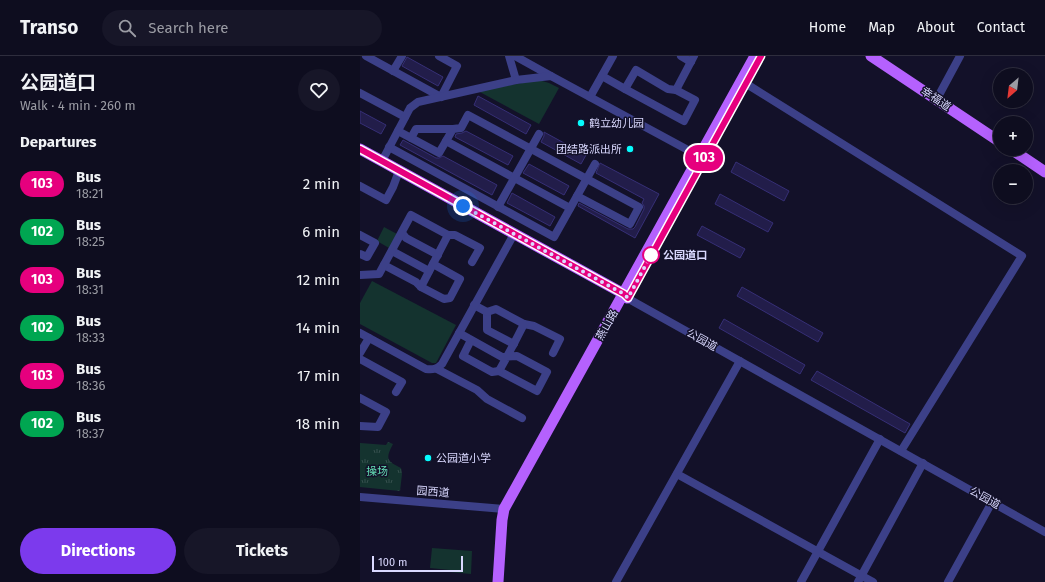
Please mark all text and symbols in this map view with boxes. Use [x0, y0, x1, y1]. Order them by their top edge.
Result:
search box [102, 10, 382, 46]
text: Transo [20, 16, 78, 39]
icon: search [116, 17, 138, 39]
text: Search here [148, 19, 228, 37]
text: Home [809, 19, 846, 36]
text: Map [868, 19, 895, 36]
text: About [917, 19, 955, 36]
text: Contact [977, 19, 1025, 36]
north arrow [993, 68, 1033, 108]
map controls [993, 68, 1033, 204]
button: heart [298, 69, 340, 111]
text: 公园道口 [20, 71, 96, 94]
street label: 幸福道 [919, 84, 953, 114]
text: Walk · 4 min · 260 m [20, 98, 136, 113]
button: + [993, 116, 1033, 156]
place label: 鹤立幼儿园 [589, 117, 644, 130]
marker: 鹤立幼儿园 [576, 118, 586, 128]
text: Departures [20, 133, 97, 151]
place label: 团结路派出所 [556, 143, 622, 156]
marker: 团结路派出所 [625, 144, 635, 154]
line badge: 103 [681, 145, 727, 171]
text: 103 [693, 149, 715, 166]
button: − [993, 164, 1033, 204]
text: Bus [76, 168, 101, 186]
text: 103 [31, 175, 53, 192]
text: 2 min [303, 175, 340, 193]
text: 18:21 [76, 186, 104, 201]
your location [453, 196, 473, 216]
text: Bus [76, 216, 101, 234]
text: 102 [31, 223, 53, 240]
text: 6 min [302, 223, 340, 241]
text: 18:25 [76, 234, 105, 249]
marker: 公园道口 [642, 246, 660, 264]
place label: 公园道口 [663, 249, 707, 262]
text: Bus [76, 264, 101, 282]
text: 103 [31, 271, 53, 288]
text: 12 min [296, 271, 340, 289]
text: 18:31 [76, 282, 104, 297]
street label: 燕山路 [593, 307, 621, 343]
text: Bus [76, 312, 101, 330]
text: 102 [31, 319, 53, 336]
text: 14 min [296, 319, 340, 337]
street label: 公园道 [684, 326, 720, 354]
text: 18:33 [76, 330, 105, 345]
text: Bus [76, 360, 101, 378]
text: 103 [31, 367, 53, 384]
text: 17 min [297, 367, 340, 385]
text: 18:36 [76, 378, 105, 393]
text: Bus [76, 408, 101, 426]
text: 102 [31, 415, 53, 432]
text: 18 min [295, 415, 340, 433]
text: 18:37 [76, 426, 104, 441]
place label: 公园道小学 [436, 452, 491, 465]
marker: 公园道小学 [423, 453, 433, 463]
park label: 操场 [366, 465, 388, 478]
street label: 园西道 [416, 484, 450, 500]
street label: 公园道 [967, 484, 1003, 512]
button: Directions [20, 528, 176, 574]
button: Tickets [184, 528, 340, 574]
scale bar [372, 554, 463, 573]
text: 100 m [378, 556, 407, 569]

